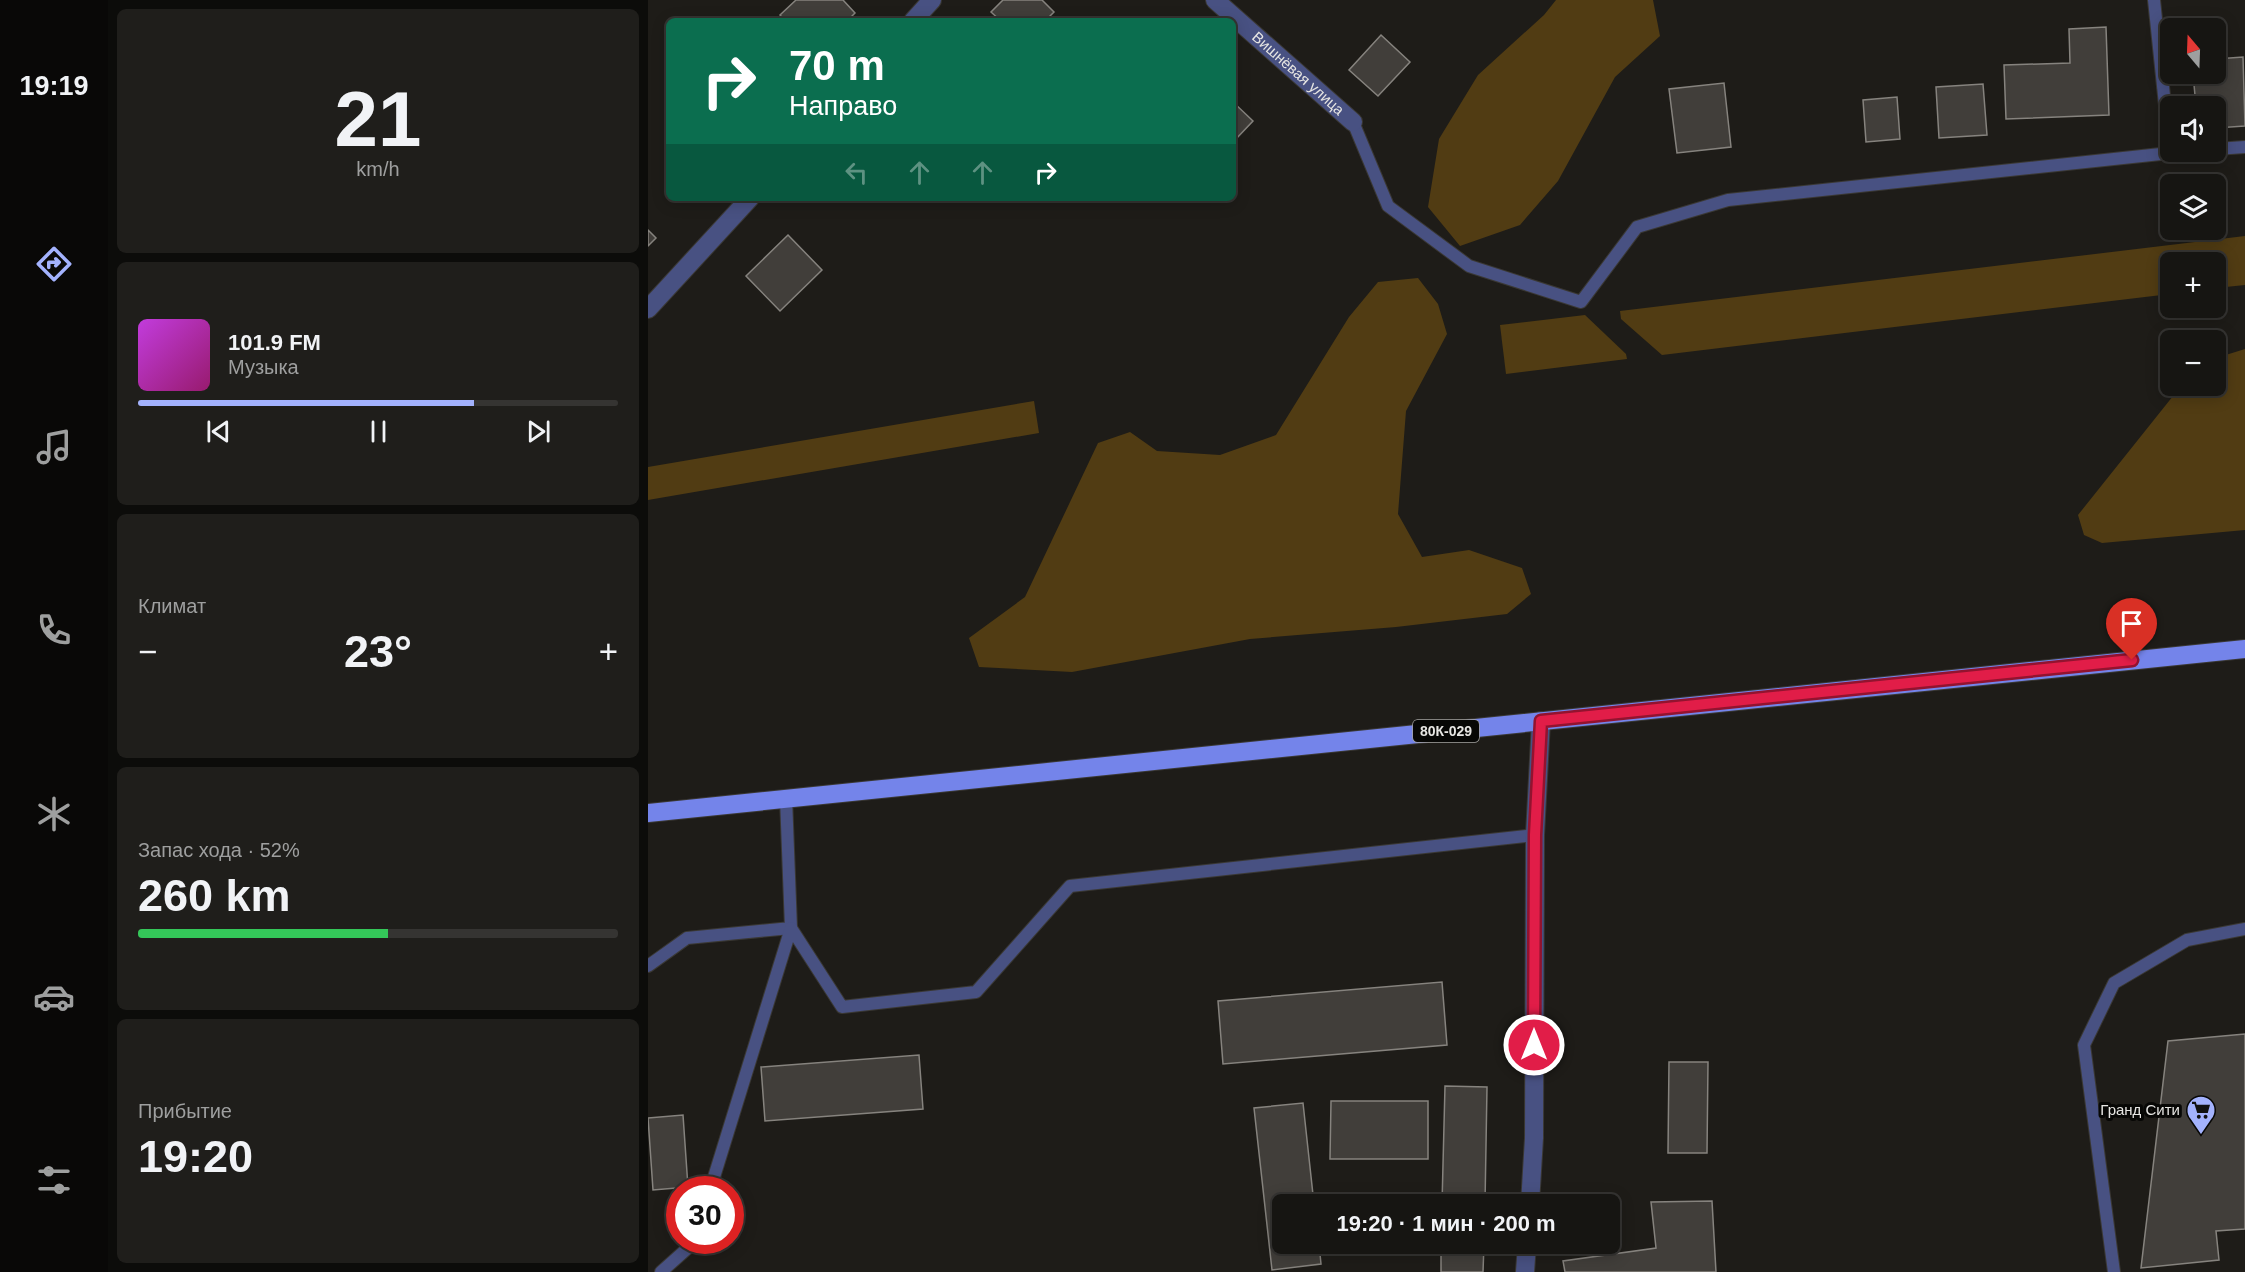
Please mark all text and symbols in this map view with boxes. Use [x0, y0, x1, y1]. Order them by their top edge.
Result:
north arrow [2160, 18, 2226, 84]
map controls [2160, 18, 2226, 396]
street label: Вишнёвая улица [1249, 28, 1348, 119]
icon: right [690, 42, 768, 120]
text: 70 m [789, 42, 885, 89]
text: 19:19 [19, 71, 89, 101]
text: 21 [335, 75, 421, 163]
text: Направо [789, 91, 897, 121]
button: sound [2160, 96, 2226, 162]
icon: left [840, 156, 873, 189]
icon: ahead [903, 156, 936, 189]
icon: ahead [966, 156, 999, 189]
icon: right [1029, 156, 1062, 189]
text: km/h [356, 158, 400, 180]
button: layers [2160, 174, 2226, 240]
icon: directions [33, 243, 75, 285]
button: + [2160, 252, 2226, 318]
text: 101.9 FM [228, 330, 321, 355]
button: − [2160, 330, 2226, 396]
text: Музыка [228, 356, 299, 378]
icon: previous [202, 415, 235, 448]
icon: pause [362, 415, 395, 448]
icon: next [522, 415, 555, 448]
icon: music [33, 426, 75, 468]
text: Климат [138, 595, 206, 617]
pin [2106, 598, 2157, 660]
icon: arrive [2115, 607, 2148, 640]
icon: phone [33, 609, 75, 651]
text: 23° [344, 626, 412, 677]
text: − [138, 633, 157, 670]
text: + [599, 633, 618, 670]
road number: 80К-029 [1413, 720, 1479, 742]
icon: climate [33, 793, 75, 835]
text: Запас хода · 52% [138, 839, 300, 861]
text: 260 km [138, 870, 291, 921]
icon: car [33, 976, 75, 1018]
position arrow [1502, 1013, 1566, 1077]
supermarket icon: Гранд Сити [2185, 1094, 2217, 1136]
text: Прибытие [138, 1100, 232, 1122]
place label: Гранд Сити [2100, 1101, 2180, 1118]
text: 19:20 [138, 1131, 253, 1182]
icon: filters [33, 1159, 75, 1201]
speed limit sign: 30 [666, 1176, 744, 1254]
text: 19:20 · 1 мин · 200 m [1336, 1211, 1556, 1236]

